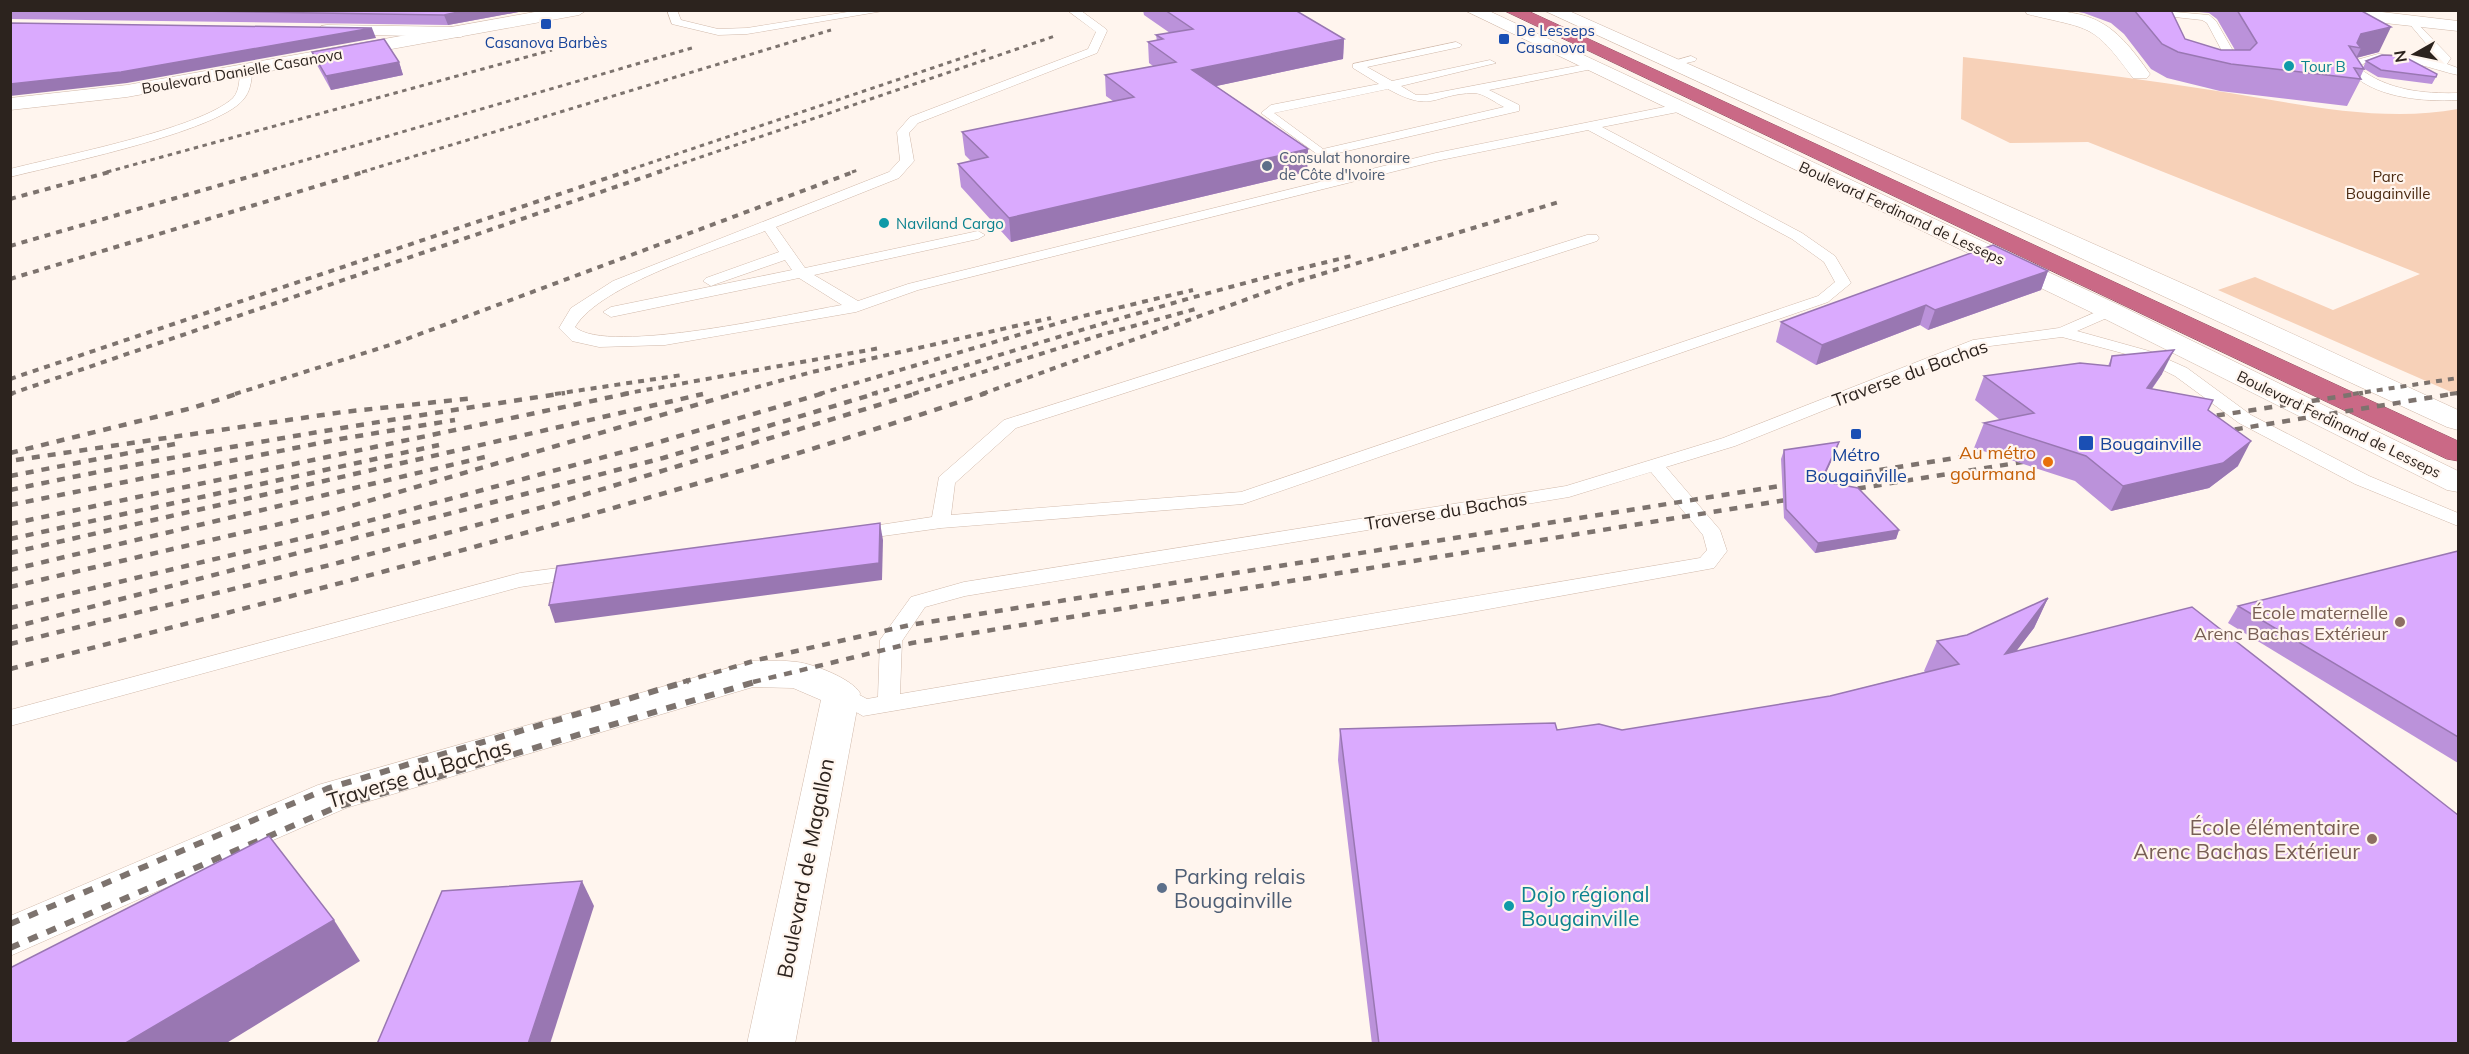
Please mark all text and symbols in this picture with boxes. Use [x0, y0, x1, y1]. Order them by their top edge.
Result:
marker: Casanova Barbès [539, 17, 553, 31]
place label: De Lesseps Casanova [1516, 21, 1595, 57]
north arrow [2385, 24, 2445, 84]
marker: De Lesseps Casanova [1497, 32, 1511, 46]
place label: Casanova Barbès [485, 33, 607, 52]
street label: Boulevard Danielle Casanova [140, 44, 344, 98]
text: N [2389, 49, 2411, 64]
place label: Tour B [2301, 57, 2346, 76]
marker: Tour B [2282, 59, 2296, 73]
place label: Consulat honoraire de Côte d'Ivoire [1279, 148, 1410, 184]
street label: Boulevard Ferdinand de Lesseps [1796, 157, 2008, 269]
marker: Consulat honoraire de Côte d'Ivoire [1260, 159, 1274, 173]
park label: Parc Bougainville [2346, 167, 2430, 203]
place label: Naviland Cargo [896, 214, 1004, 233]
marker: Naviland Cargo [877, 216, 891, 230]
street label: Traverse du Bachas [1829, 334, 1991, 412]
street label: Boulevard Ferdinand de Lesseps [2234, 366, 2444, 482]
marker: Métro Bougainville [1849, 427, 1863, 441]
place label: Bougainville [2100, 432, 2202, 455]
marker: Bougainville [2077, 434, 2095, 452]
place label: Au métro gourmand [1950, 441, 2036, 485]
place label: Métro Bougainville [1805, 443, 1907, 487]
marker: Au métro gourmand [2041, 455, 2055, 469]
street label: Traverse du Bachas [1363, 487, 1529, 535]
place label: École maternelle Arenc Bachas Extérieur [2194, 601, 2388, 645]
marker: École maternelle Arenc Bachas Extérieur [2393, 615, 2407, 629]
street label: Traverse du Bachas [324, 733, 514, 813]
street label: Boulevard de Magallon [771, 756, 839, 980]
place label: École élémentaire Arenc Bachas Extérieur [2133, 814, 2360, 864]
marker: École élémentaire Arenc Bachas Extérieur [2365, 832, 2379, 846]
place label: Parking relais Bougainville [1174, 863, 1306, 913]
marker: Parking relais Bougainville [1155, 881, 1169, 895]
place label: Dojo régional Bougainville [1521, 881, 1650, 931]
marker: Dojo régional Bougainville [1502, 899, 1516, 913]

